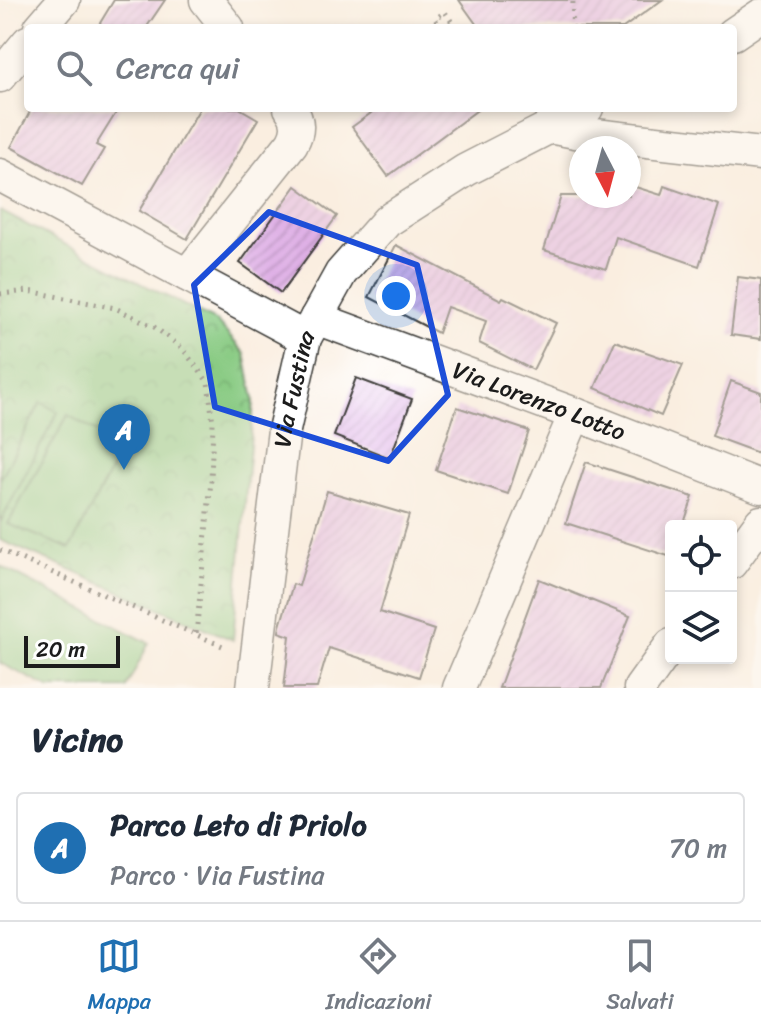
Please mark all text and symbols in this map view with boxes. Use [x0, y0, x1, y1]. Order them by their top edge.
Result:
search box [24, 24, 737, 112]
text: Cerca qui [116, 41, 239, 95]
icon: search [52, 46, 96, 90]
north arrow [569, 136, 641, 208]
your location [376, 276, 416, 316]
street label: Via Fustina [261, 321, 327, 449]
street label: Via Lorenzo Lotto [446, 349, 632, 453]
pin: A [98, 404, 150, 470]
map controls [665, 520, 737, 664]
button: locate [665, 520, 737, 592]
button: layers [665, 592, 737, 664]
text: 20 m [36, 630, 85, 669]
scale bar [24, 632, 120, 668]
text: Vicino [32, 710, 123, 770]
text: Parco Leto di Priolo [110, 798, 367, 852]
text: A [51, 825, 69, 871]
text: 70 m [669, 825, 727, 871]
text: Parco · Via Fustina [110, 852, 324, 898]
tab: Mappa [87, 934, 151, 1021]
tab: Indicazioni [326, 934, 431, 1021]
tab: Salvati [606, 934, 674, 1021]

